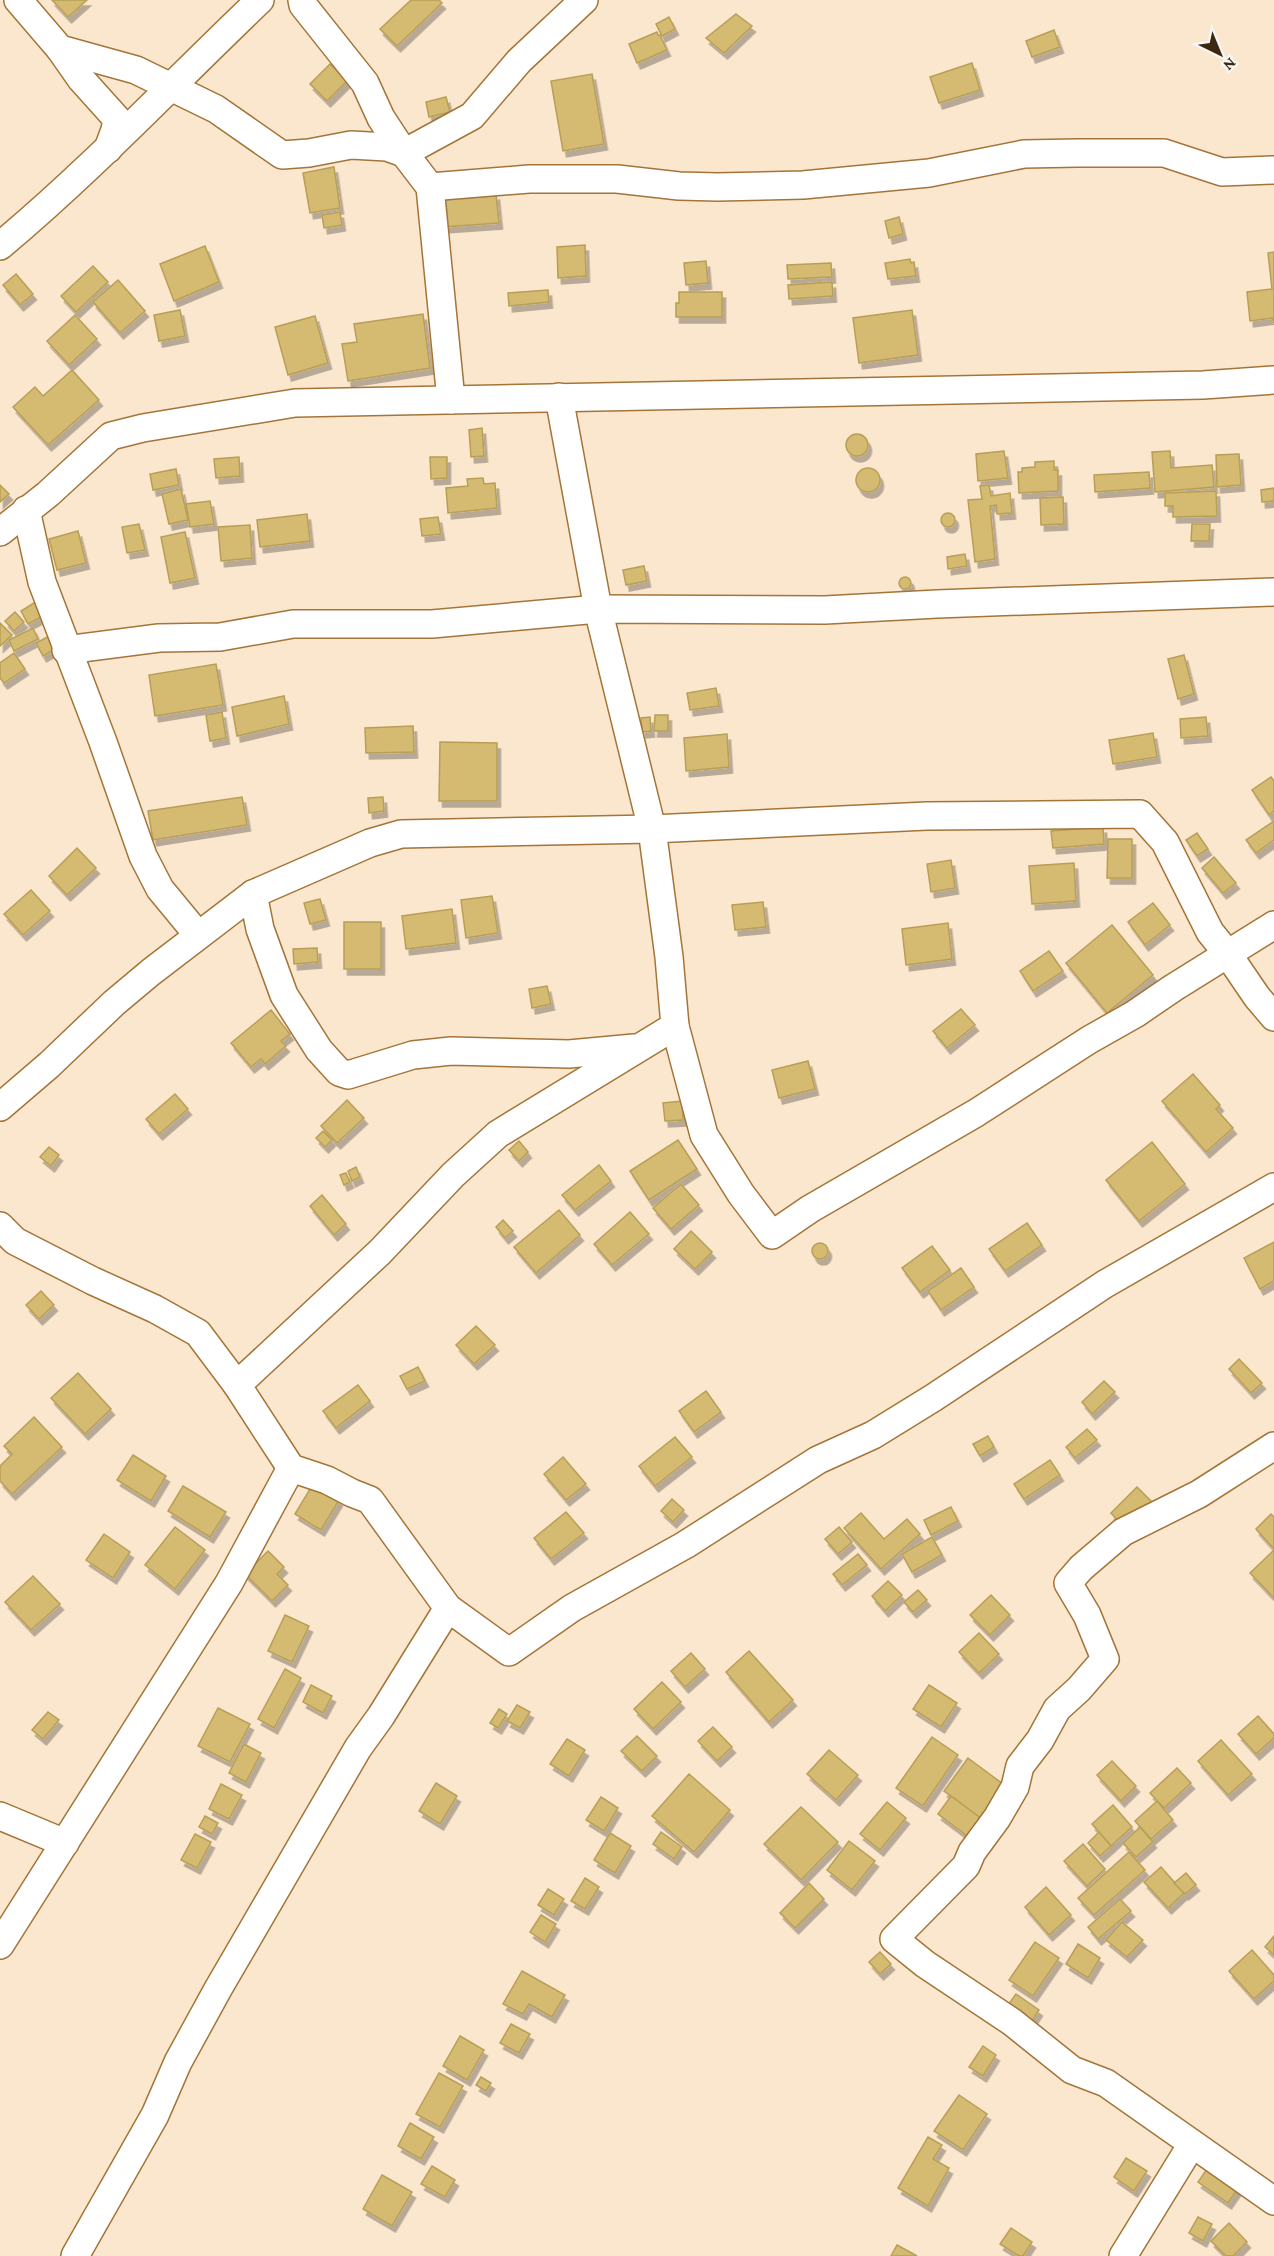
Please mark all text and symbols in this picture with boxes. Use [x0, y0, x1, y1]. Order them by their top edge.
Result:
north arrow [1190, 24, 1250, 84]
text: N [1220, 55, 1240, 75]

